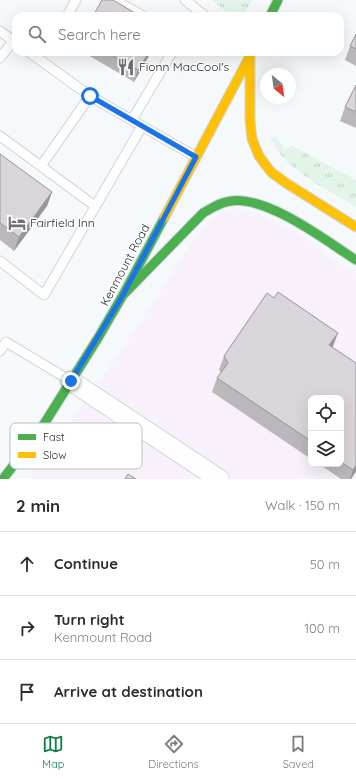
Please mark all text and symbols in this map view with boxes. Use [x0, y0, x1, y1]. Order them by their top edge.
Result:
search box [12, 12, 344, 56]
icon: search [26, 23, 48, 45]
text: Search here [58, 25, 141, 44]
restaurant icon: Fionn MacCool's [116, 57, 136, 77]
place label: Fionn MacCool's [139, 59, 230, 74]
north arrow [260, 68, 296, 104]
route start [81, 87, 99, 105]
hotel icon: Fairfield Inn [7, 213, 27, 233]
place label: Fairfield Inn [30, 215, 95, 230]
street label: Kenmount Road [97, 221, 152, 308]
route end [62, 372, 80, 390]
map controls [308, 395, 344, 467]
button: locate [308, 395, 344, 431]
legend [10, 423, 142, 469]
text: Fast [43, 430, 65, 444]
button: layers [308, 431, 344, 467]
text: Slow [43, 448, 67, 462]
text: 2 min [16, 495, 60, 516]
text: Walk · 150 m [265, 497, 340, 513]
icon: ahead [16, 553, 38, 575]
text: Continue [54, 554, 118, 573]
text: 50 m [310, 556, 340, 572]
text: Turn right [54, 610, 125, 629]
icon: right [16, 617, 38, 639]
text: 100 m [304, 620, 340, 636]
text: Kenmount Road [54, 629, 152, 645]
icon: arrive [16, 681, 38, 703]
text: Arrive at destination [54, 682, 203, 701]
tab: Map [42, 733, 64, 771]
tab: Directions [148, 733, 199, 771]
tab: Saved [283, 733, 314, 771]

